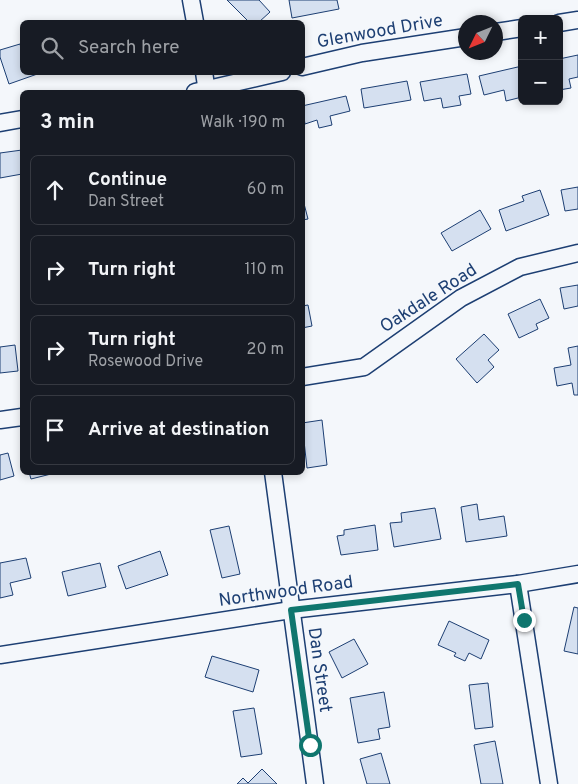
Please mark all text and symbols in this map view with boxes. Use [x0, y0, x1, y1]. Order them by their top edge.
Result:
street label: Glenwood Drive [315, 10, 445, 54]
north arrow [458, 15, 503, 60]
map controls [518, 15, 563, 105]
button: + [518, 15, 563, 60]
search box [20, 20, 305, 75]
icon: search [38, 34, 66, 62]
text: Search here [78, 36, 180, 60]
button: − [518, 60, 563, 105]
text: 3 min [40, 109, 95, 136]
text: Walk · 190 m [200, 113, 285, 133]
text: Continue [88, 168, 167, 192]
icon: ahead [41, 176, 69, 204]
text: 60 m [247, 180, 284, 200]
text: Dan Street [88, 192, 164, 212]
icon: right [41, 256, 69, 284]
text: Turn right [88, 258, 176, 282]
street label: Oakdale Road [376, 259, 482, 339]
text: 110 m [244, 260, 284, 280]
text: Turn right [88, 328, 176, 352]
icon: right [41, 336, 69, 364]
text: 20 m [247, 340, 284, 360]
text: Rosewood Drive [88, 352, 203, 372]
icon: arrive [41, 416, 69, 444]
text: Arrive at destination [88, 418, 269, 442]
street label: Northwood Road [217, 571, 355, 613]
route end [513, 609, 536, 632]
street label: Dan Street [302, 626, 336, 714]
route start [299, 734, 322, 757]

